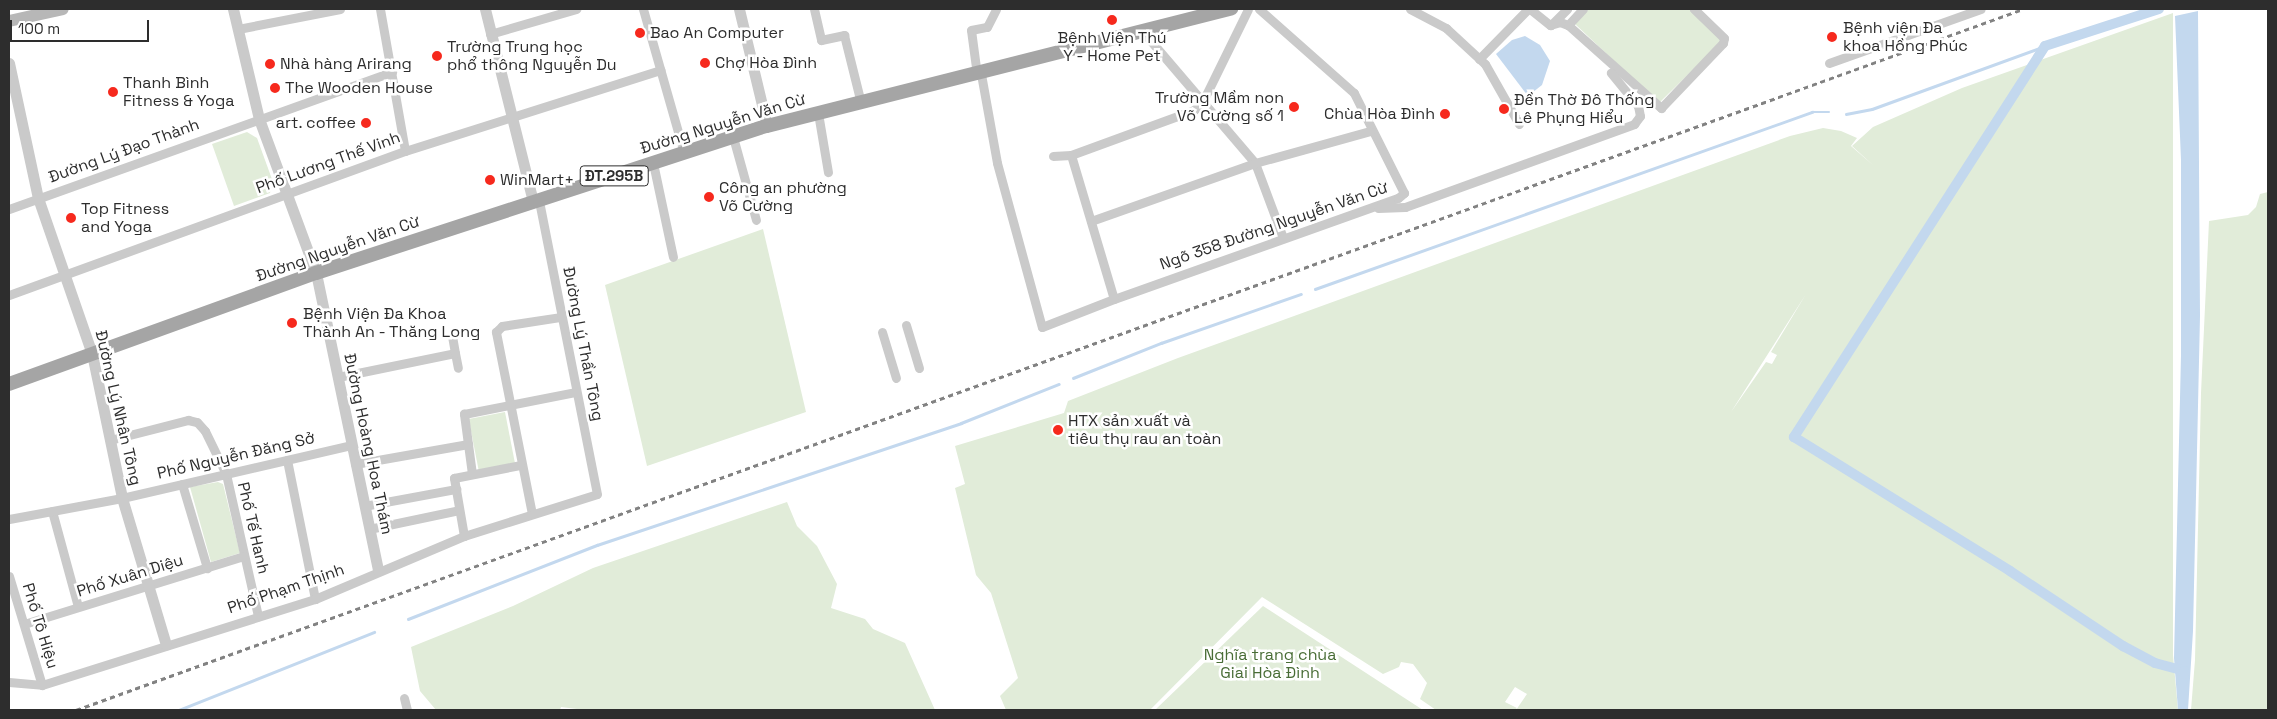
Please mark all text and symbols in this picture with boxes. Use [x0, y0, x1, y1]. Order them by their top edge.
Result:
scale bar [12, 10, 151, 42]
marker: Bệnh Viện Thú Y - Home Pet [1106, 14, 1118, 26]
place label: Bệnh viện Đa khoa Hồng Phúc [1843, 18, 1968, 56]
text: 100 m [18, 19, 60, 38]
place label: Bao An Computer [650, 23, 784, 43]
marker: Bao An Computer [634, 27, 646, 39]
place label: Bệnh Viện Thú Y - Home Pet [1057, 28, 1167, 66]
marker: Bệnh viện Đa khoa Hồng Phúc [1825, 30, 1839, 44]
place label: Trường Trung học phổ thông Nguyễn Du [447, 37, 617, 75]
marker: Trường Trung học phổ thông Nguyễn Du [431, 50, 443, 62]
place label: Chợ Hòa Đình [715, 53, 817, 73]
place label: Nhà hàng Arirang [280, 54, 412, 74]
marker: Chợ Hòa Đình [699, 57, 711, 69]
marker: Nhà hàng Arirang [264, 58, 276, 70]
place label: Thanh Bình Fitness & Yoga [123, 73, 235, 111]
place label: The Wooden House [285, 78, 433, 98]
marker: The Wooden House [269, 82, 281, 94]
marker: Thanh Bình Fitness & Yoga [107, 86, 119, 98]
place label: Trường Mầm non Võ Cường số 1 [1155, 88, 1284, 126]
street label: Đường Nguyễn Văn Cừ [638, 90, 808, 158]
place label: Đền Thờ Đô Thống Lê Phụng Hiểu [1514, 90, 1655, 128]
marker: Trường Mầm non Võ Cường số 1 [1288, 101, 1300, 113]
marker: Đền Thờ Đô Thống Lê Phụng Hiểu [1498, 103, 1510, 115]
place label: Chùa Hòa Đình [1324, 104, 1435, 124]
marker: Chùa Hòa Đình [1439, 108, 1451, 120]
place label: art. coffee [275, 113, 356, 133]
street label: Đường Lý Đạo Thành [46, 115, 202, 187]
marker: art. coffee [360, 117, 372, 129]
street label: Phố Lương Thế Vinh [253, 128, 403, 198]
road number: ĐT.295B [579, 164, 649, 188]
place label: WinMart+ [500, 170, 574, 190]
marker: WinMart+ [484, 174, 496, 186]
place label: Công an phường Võ Cường [719, 178, 847, 216]
street label: Ngõ 358 Đường Nguyễn Văn Cừ [1157, 178, 1391, 274]
marker: Công an phường Võ Cường [703, 191, 715, 203]
place label: Top Fitness and Yoga [81, 199, 169, 237]
marker: Top Fitness and Yoga [65, 212, 77, 224]
street label: Đường Nguyễn Văn Cừ [253, 212, 423, 286]
street label: Đường Lý Thần Tông [559, 265, 607, 423]
place label: Bệnh Viện Đa Khoa Thành An - Thăng Long [303, 304, 482, 342]
marker: Bệnh Viện Đa Khoa Thành An - Thăng Long [285, 316, 299, 330]
street label: Đường Lý Nhân Tông [91, 328, 145, 488]
street label: Đường Hoàng Hoa Thám [339, 352, 397, 536]
place label: HTX sản xuất và tiêu thụ rau an toàn [1068, 411, 1221, 449]
marker: HTX sản xuất và tiêu thụ rau an toàn [1052, 424, 1064, 436]
street label: Phố Nguyễn Đăng Sở [155, 429, 317, 483]
street label: Phố Tế Hanh [233, 480, 273, 576]
street label: Phố Xuân Diệu [75, 551, 185, 601]
street label: Phố Phạm Thịnh [225, 560, 347, 618]
street label: Phố Tô Hiệu [18, 581, 62, 671]
park label: Nghĩa trang chùa Giai Hòa Đình [1204, 645, 1336, 683]

